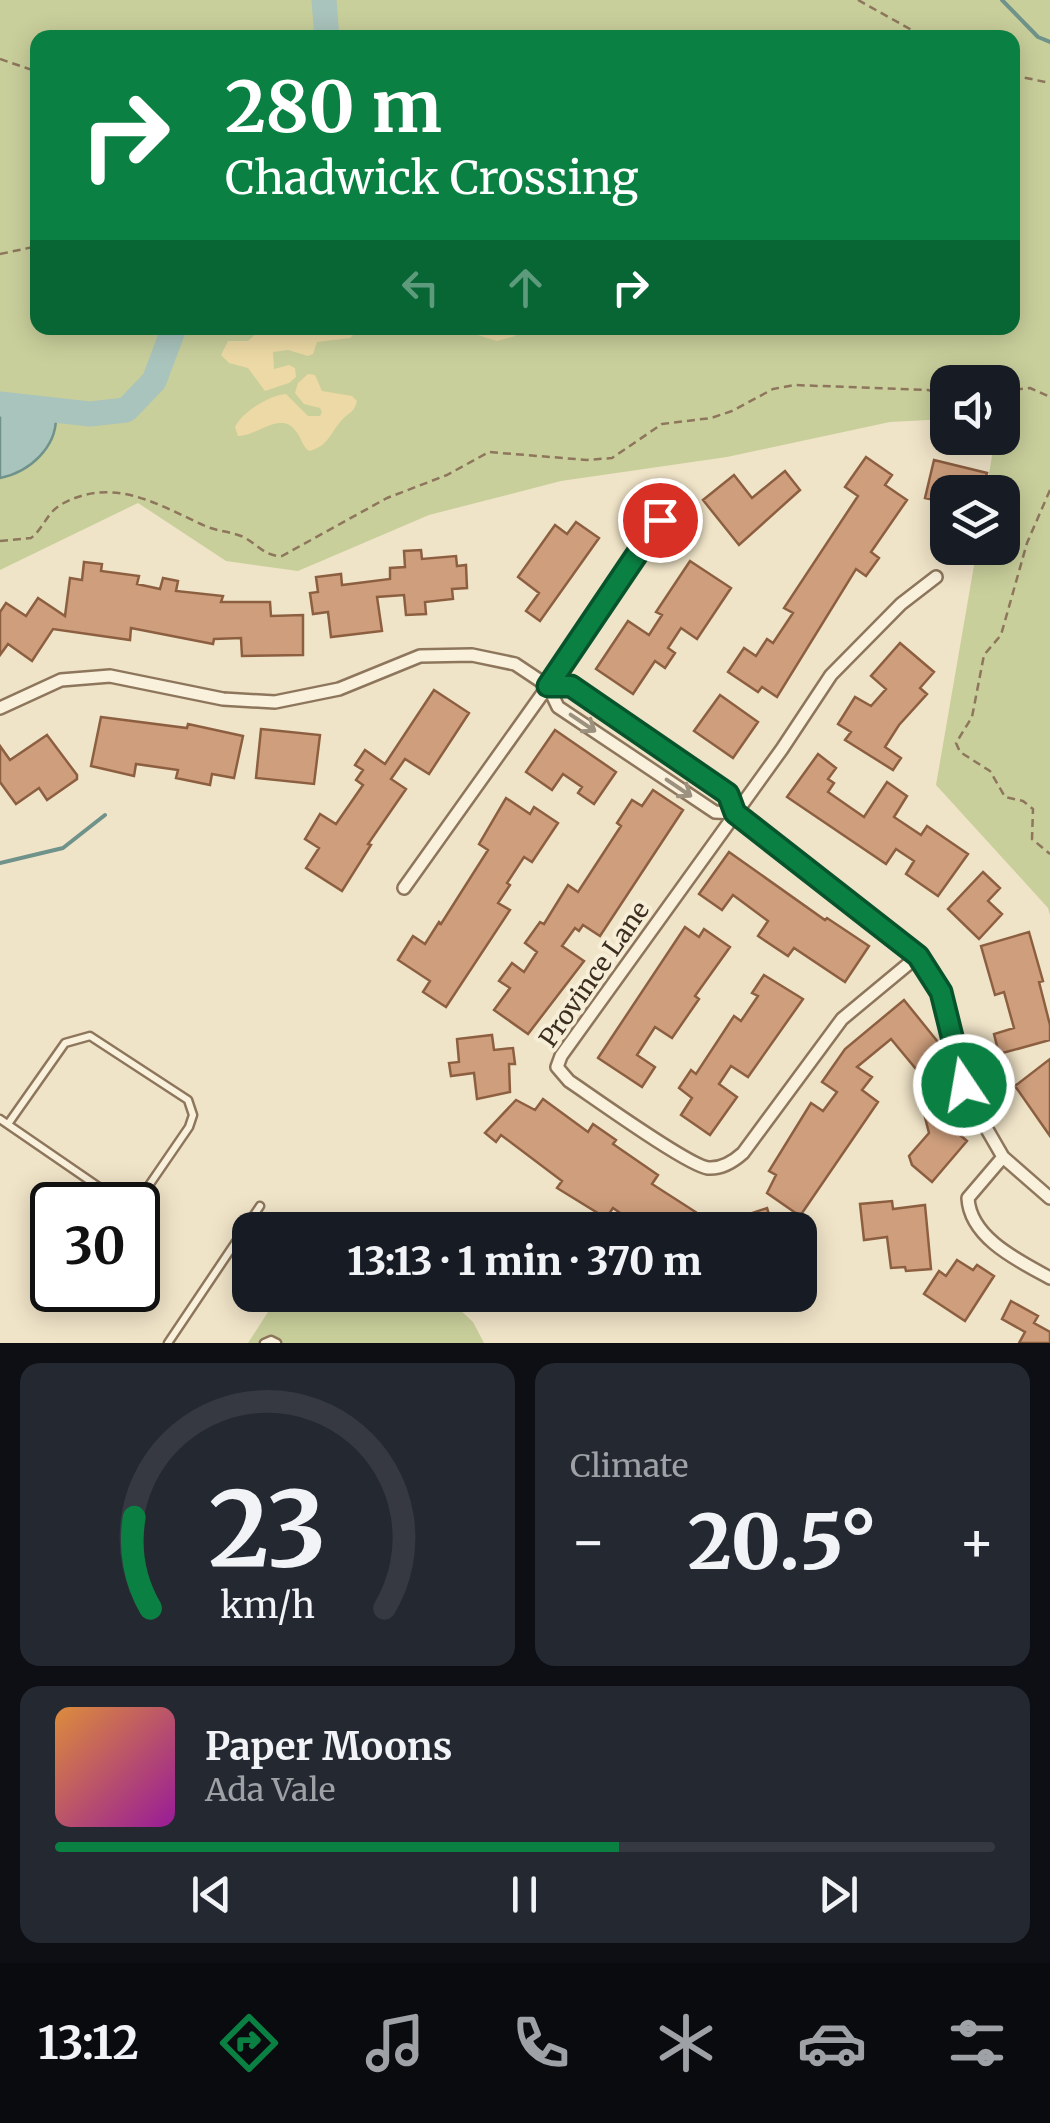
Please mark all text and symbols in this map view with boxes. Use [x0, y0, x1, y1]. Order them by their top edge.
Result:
text: 280 m [225, 63, 442, 151]
icon: right [60, 70, 190, 200]
text: Chadwick Crossing [225, 150, 638, 206]
icon: left [393, 260, 448, 315]
icon: ahead [498, 260, 553, 315]
icon: right [603, 260, 658, 315]
map controls [930, 365, 1020, 565]
button: sound [930, 365, 1020, 455]
button: layers [930, 475, 1020, 565]
pin [618, 478, 703, 563]
icon: arrive [633, 493, 688, 548]
one-way arrow [569, 713, 597, 734]
one-way arrow [665, 777, 693, 798]
street label: Province Lane [532, 895, 656, 1053]
position arrow [912, 1033, 1016, 1137]
speed limit sign: 30 [30, 1182, 160, 1312]
text: 13:13 · 1 min · 370 m [347, 1238, 702, 1285]
text: Climate [570, 1446, 688, 1486]
text: 23 [208, 1464, 327, 1594]
text: 20.5° [688, 1495, 877, 1589]
text: − [570, 1507, 607, 1576]
text: + [958, 1507, 995, 1576]
text: km/h [220, 1583, 315, 1628]
text: Paper Moons [205, 1723, 452, 1770]
text: Ada Vale [205, 1770, 335, 1810]
icon: previous [184, 1867, 239, 1922]
icon: pause [497, 1867, 552, 1922]
icon: next [811, 1867, 866, 1922]
icon: directions [214, 2008, 284, 2078]
icon: music [360, 2008, 430, 2078]
icon: phone [506, 2008, 576, 2078]
icon: climate [651, 2008, 721, 2078]
icon: car [797, 2008, 867, 2078]
icon: filters [942, 2008, 1012, 2078]
text: 13:12 [38, 2015, 139, 2071]

